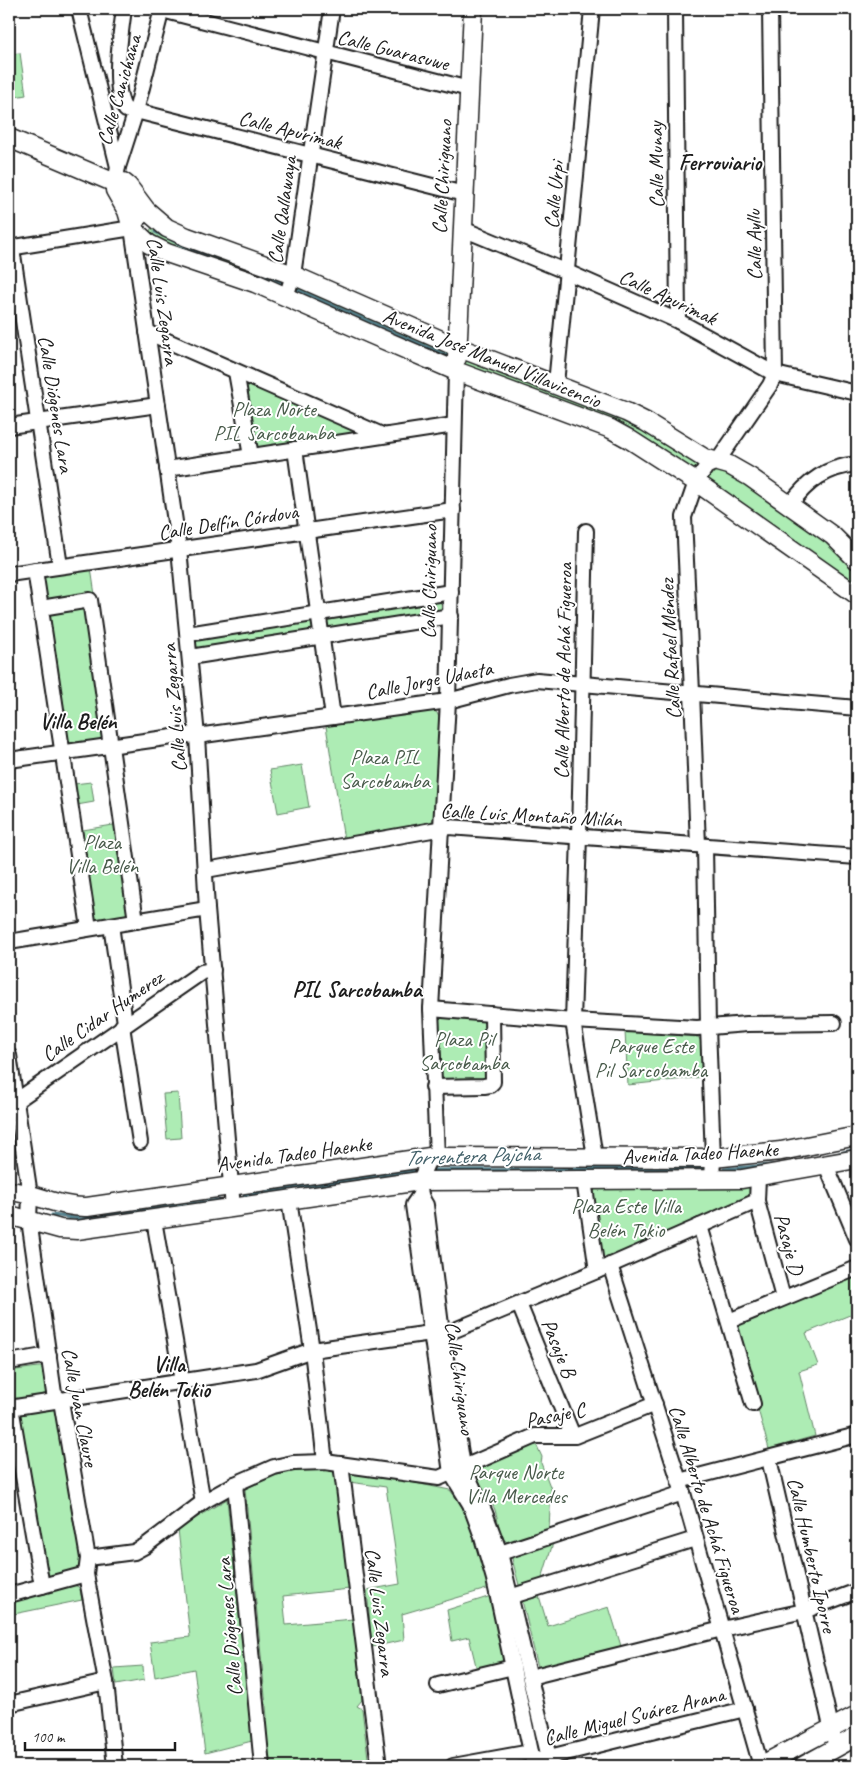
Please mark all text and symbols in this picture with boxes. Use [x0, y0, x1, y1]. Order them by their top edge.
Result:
street label: Calle Guarasuwe [335, 24, 454, 77]
street label: Calle Canichana [91, 29, 148, 148]
street label: Calle Apurimak [236, 105, 345, 156]
street label: Calle Chiriguano [426, 118, 458, 235]
street label: Calle Munay [642, 120, 670, 208]
district label: Ferroviario [679, 149, 763, 177]
street label: Calle Qallawaya [262, 152, 303, 265]
street label: Calle Urpi [538, 157, 570, 230]
street label: Calle Ayllu [740, 208, 768, 281]
street label: Calle Luis Zegarra [141, 235, 185, 368]
street label: Calle Apurimak [615, 263, 722, 332]
street label: Avenida José Manuel Villavicencio [379, 302, 606, 414]
street label: Calle Diógenes Lara [32, 334, 80, 476]
park label: Plaza Norte PIL Sarcobamba [213, 396, 336, 446]
street label: Calle Delfín Córdova [156, 498, 301, 546]
street label: Calle Chiriguano [415, 523, 443, 639]
street label: Calle Alberto de Achá Figueroa [548, 561, 578, 779]
street label: Calle Rafael Méndez [653, 577, 687, 720]
street label: Calle Luis Zegarra [155, 641, 193, 773]
street label: Calle Jorge Udaeta [363, 655, 496, 705]
district label: Villa Belén [39, 708, 118, 736]
park label: Plaza PIL Sarcobamba [340, 744, 431, 794]
street label: Calle Luis Montaño Milán [440, 797, 623, 833]
park label: Plaza Villa Belén [66, 829, 139, 879]
street label: Calle Cidar Humerez [36, 963, 170, 1068]
district label: PIL Sarcobamba [293, 976, 424, 1004]
park label: Plaza Pil Sarcobamba [419, 1026, 510, 1076]
park label: Parque Este Pil Sarcobamba [595, 1033, 709, 1083]
street label: Avenida Tadeo Haenke [215, 1130, 374, 1178]
street label: Avenida Tadeo Haenke [622, 1136, 780, 1170]
water label: Torrentera Pajcha [404, 1140, 543, 1172]
park label: Plaza Este Villa Belén Tokio [571, 1193, 682, 1243]
street label: Pasaje D [768, 1211, 810, 1279]
street label: Pasaje B [536, 1315, 583, 1383]
street label: Calle Chiriguano [439, 1320, 481, 1438]
street label: Calle Juan Claure [56, 1345, 105, 1471]
district label: Villa Belén Tokio [128, 1351, 212, 1404]
street label: Pasaje C [523, 1396, 589, 1433]
street label: Calle Alberto de Achá Figueroa [663, 1402, 751, 1618]
park label: Parque Norte Villa Mercedes [466, 1459, 568, 1509]
street label: Calle Humberto Iporre [782, 1475, 843, 1637]
street label: Calle Luis Zegarra [359, 1547, 401, 1679]
street label: Calle Diógenes Lara [210, 1555, 248, 1697]
street label: Calle Miguel Suárez Arana [541, 1680, 730, 1751]
scale bar [25, 1720, 175, 1752]
text: 100 m [32, 1728, 66, 1747]

